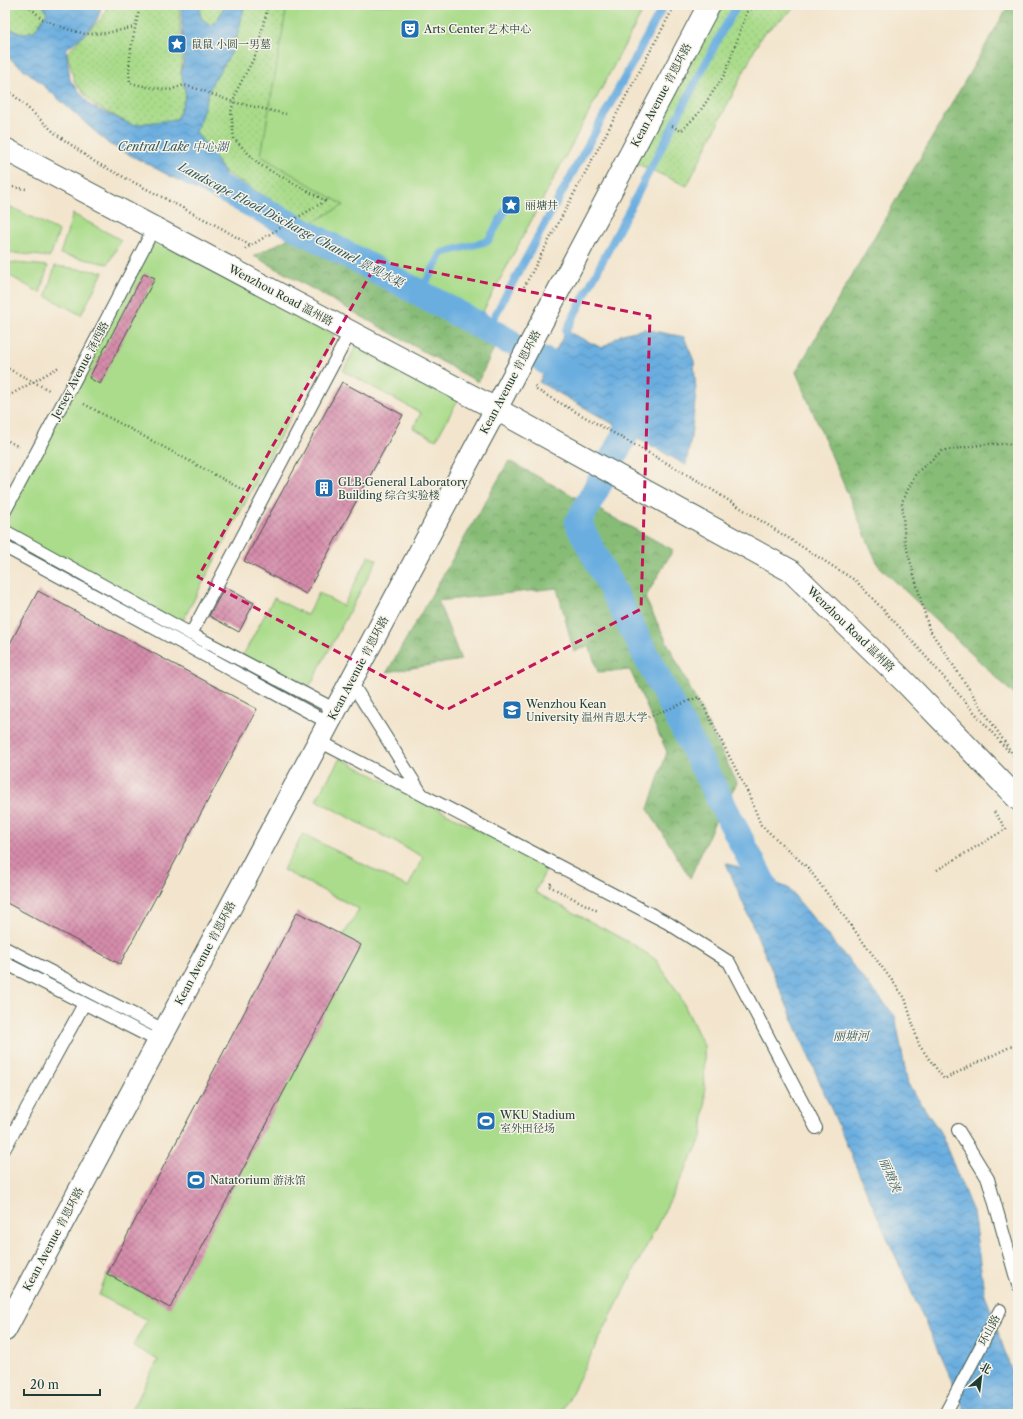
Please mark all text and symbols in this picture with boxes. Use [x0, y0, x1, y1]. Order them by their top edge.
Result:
theatre icon: Arts Center 艺术中心 [399, 18, 421, 40]
place label: Arts Center 艺术中心 [423, 22, 531, 36]
place icon: 鼠鼠 小圆一男墓 [166, 33, 188, 55]
place label: 鼠鼠 小圆一男墓 [191, 37, 271, 51]
street label: Kean Avenue 肯恩环路 [628, 41, 694, 149]
water label: Central Lake 中心湖 [118, 139, 230, 154]
water label: Landscape Flood Discharge Channel 景观水渠 [176, 158, 408, 291]
place icon: 丽塘井 [500, 194, 522, 216]
place label: 丽塘井 [525, 198, 558, 212]
street label: Wenzhou Road 温州路 [225, 261, 336, 328]
street label: Jersey Avenue 泽西路 [47, 319, 112, 423]
street label: Kean Avenue 肯恩环路 [477, 328, 543, 436]
place label: GLB·General Laboratory Building 综合实验楼 [338, 475, 469, 502]
building icon: GLB·General Laboratory Building 综合实验楼 [313, 477, 335, 499]
street label: Wenzhou Road 温州路 [804, 583, 898, 674]
street label: Kean Avenue 肯恩环路 [325, 614, 391, 722]
place label: Wenzhou Kean University 温州肯恩大学 [525, 697, 648, 724]
school or university icon: Wenzhou Kean University 温州肯恩大学 [501, 699, 523, 721]
street label: Kean Avenue 肯恩环路 [172, 899, 238, 1007]
water label: 丽塘河 [833, 1028, 871, 1043]
place label: WKU Stadium 室外田径场 [499, 1108, 576, 1135]
sports icon: WKU Stadium 室外田径场 [475, 1110, 497, 1132]
water label: 丽塘浃 [877, 1155, 905, 1196]
sports icon: Natatorium 游泳馆 [185, 1169, 207, 1191]
place label: Natatorium 游泳馆 [210, 1173, 306, 1187]
street label: Kean Avenue 肯恩环路 [20, 1185, 86, 1293]
street label: 环山路 [975, 1312, 1003, 1348]
north arrow [961, 1357, 1001, 1397]
text: 北 [978, 1359, 994, 1377]
scale bar [24, 1371, 100, 1397]
text: 20 m [30, 1377, 59, 1392]

